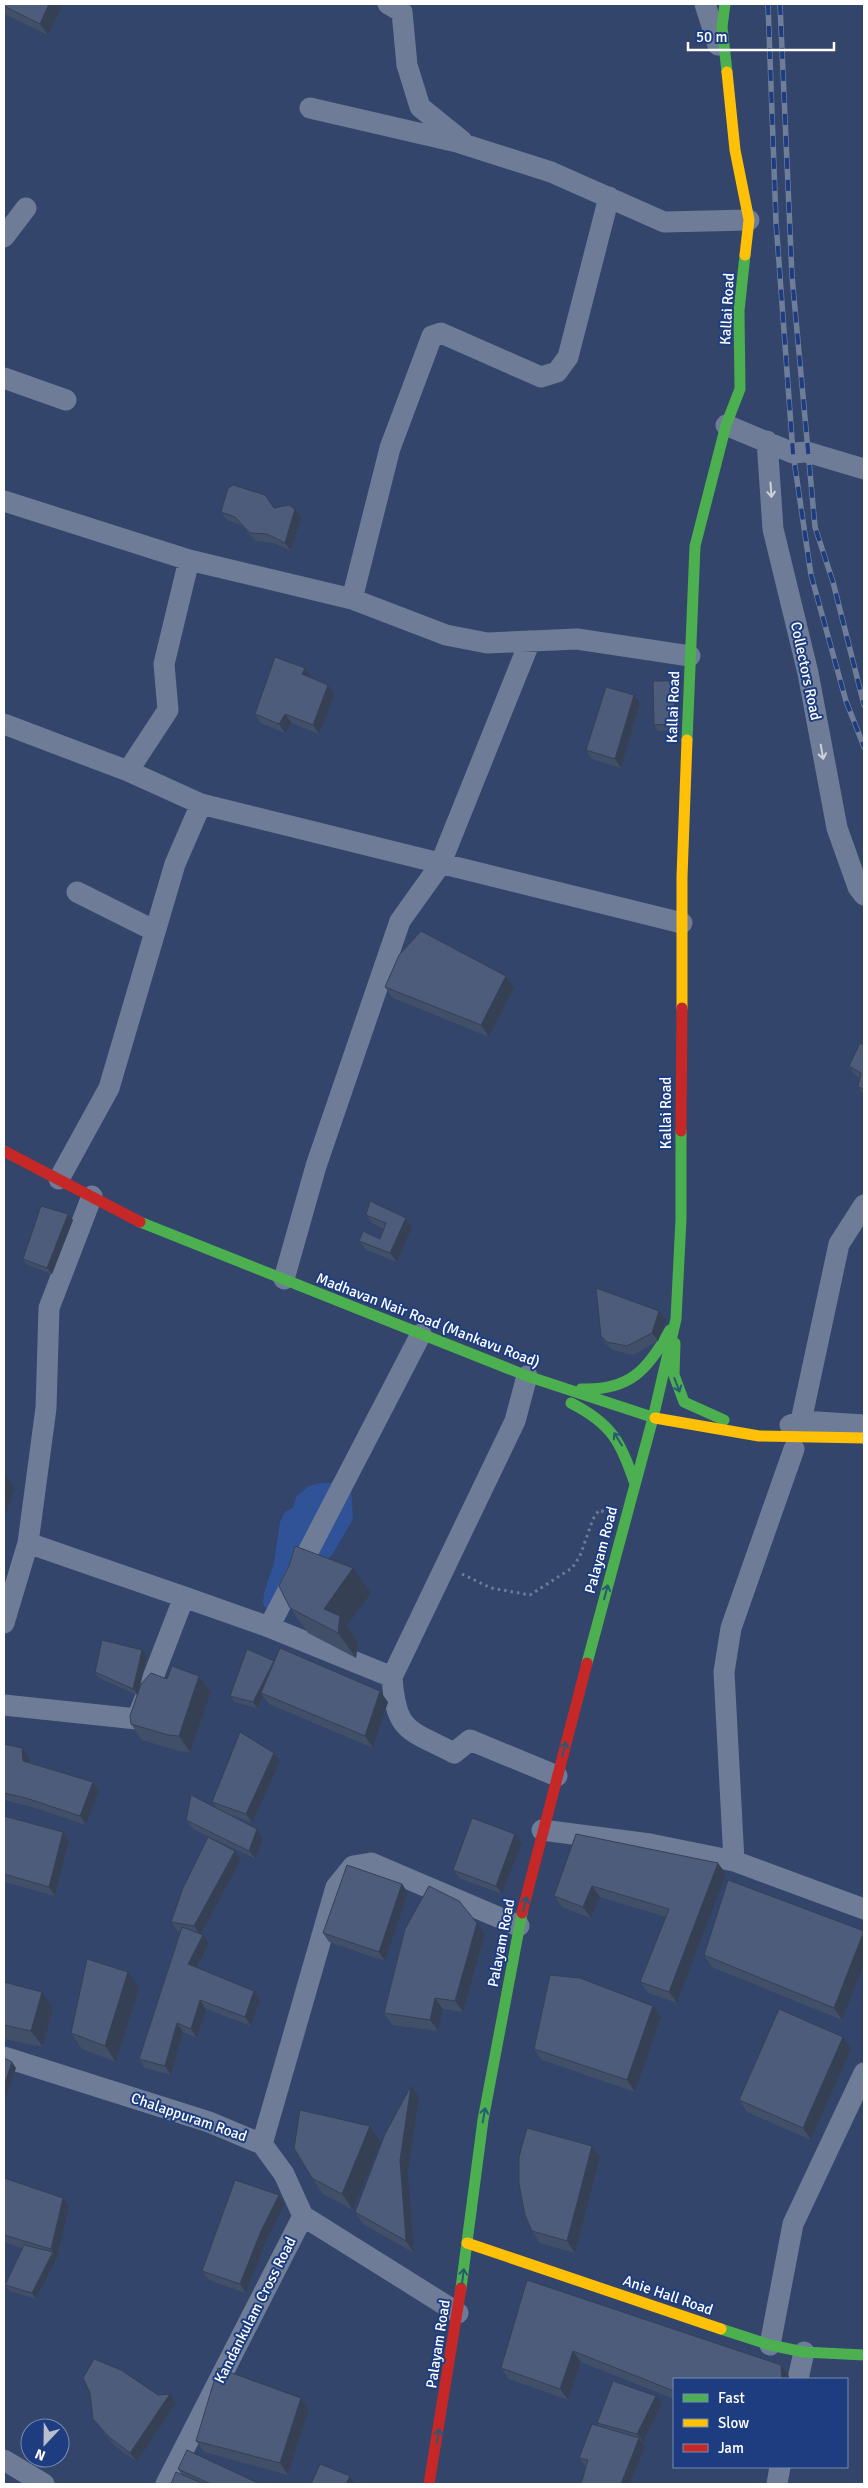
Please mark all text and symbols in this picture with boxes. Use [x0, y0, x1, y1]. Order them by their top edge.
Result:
scale bar [688, 20, 834, 52]
text: 50 m [696, 28, 727, 46]
street label: Kallai Road [716, 272, 738, 346]
one-way arrow [766, 481, 775, 497]
street label: Collectors Road [787, 620, 825, 722]
street label: Kallai Road [663, 671, 683, 743]
one-way arrow [818, 743, 828, 759]
street label: Kallai Road [657, 1077, 675, 1149]
street label: Madhavan Nair Road (Mankavu Road) [314, 1269, 542, 1371]
one-way arrow [673, 1376, 682, 1392]
one-way arrow [612, 1432, 622, 1446]
street label: Palayam Road [581, 1504, 621, 1596]
one-way arrow [601, 1584, 611, 1600]
one-way arrow [559, 1741, 569, 1757]
one-way arrow [520, 1896, 530, 1912]
street label: Palayam Road [484, 1897, 518, 1989]
street label: Chalappuram Road [129, 2089, 249, 2145]
one-way arrow [479, 2107, 489, 2123]
street label: Kandankulam Cross Road [210, 2234, 300, 2386]
one-way arrow [458, 2268, 468, 2284]
street label: Anie Hall Road [621, 2271, 715, 2319]
street label: Palayam Road [422, 2298, 454, 2390]
legend [673, 2378, 848, 2468]
text: Fast [718, 2389, 745, 2407]
text: Slow [718, 2414, 749, 2432]
north arrow [20, 2418, 70, 2468]
one-way arrow [433, 2429, 443, 2445]
text: Jam [718, 2439, 744, 2457]
text: N [33, 2445, 48, 2464]

